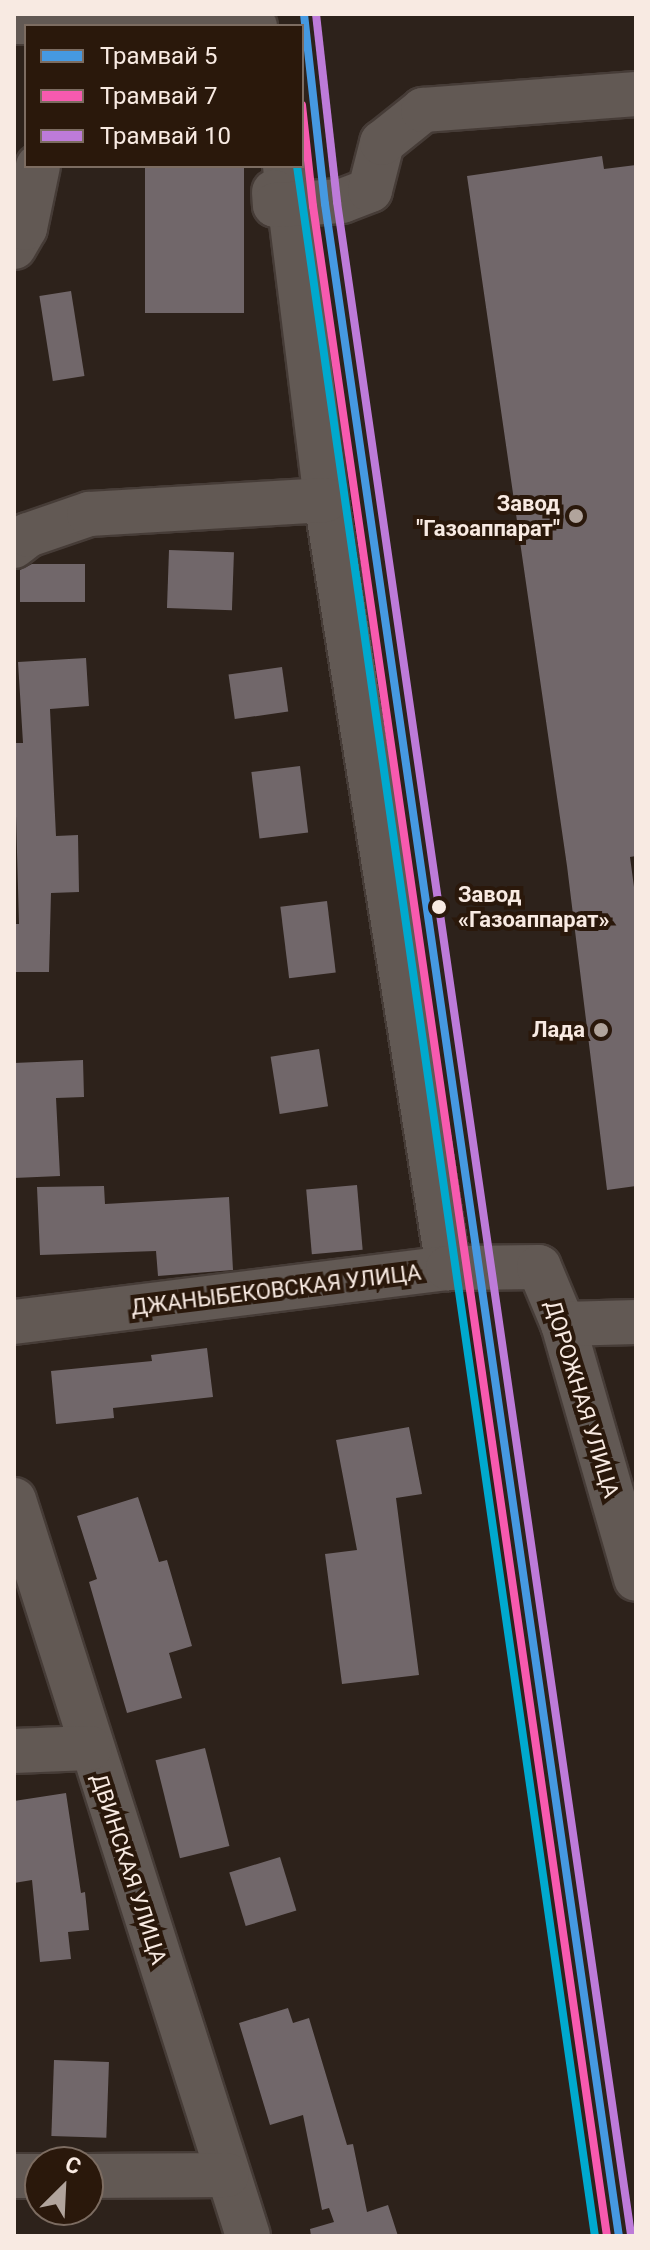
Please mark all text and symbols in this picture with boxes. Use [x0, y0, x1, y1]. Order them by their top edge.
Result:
legend [24, 24, 304, 168]
text: Трамвай 5 [100, 42, 217, 70]
text: Трамвай 7 [100, 82, 217, 110]
text: Трамвай 10 [100, 122, 231, 150]
place label: Завод "Газоаппарат" [416, 490, 560, 542]
marker: Завод "Газоаппарат" [567, 507, 585, 525]
place label: Завод «Газоаппарат» [458, 881, 610, 932]
marker: Завод «Газоаппарат» [427, 895, 451, 919]
place label: Лада [532, 1017, 585, 1043]
marker: Лада [592, 1021, 610, 1039]
street label: ДЖАНЫБЕКОВСКАЯ УЛИЦА [129, 1259, 423, 1321]
street label: ДОРОЖНАЯ УЛИЦА [539, 1297, 625, 1501]
street label: ДВИНСКАЯ УЛИЦА [86, 1770, 172, 1968]
north arrow [24, 2146, 104, 2226]
text: С [61, 2151, 85, 2180]

